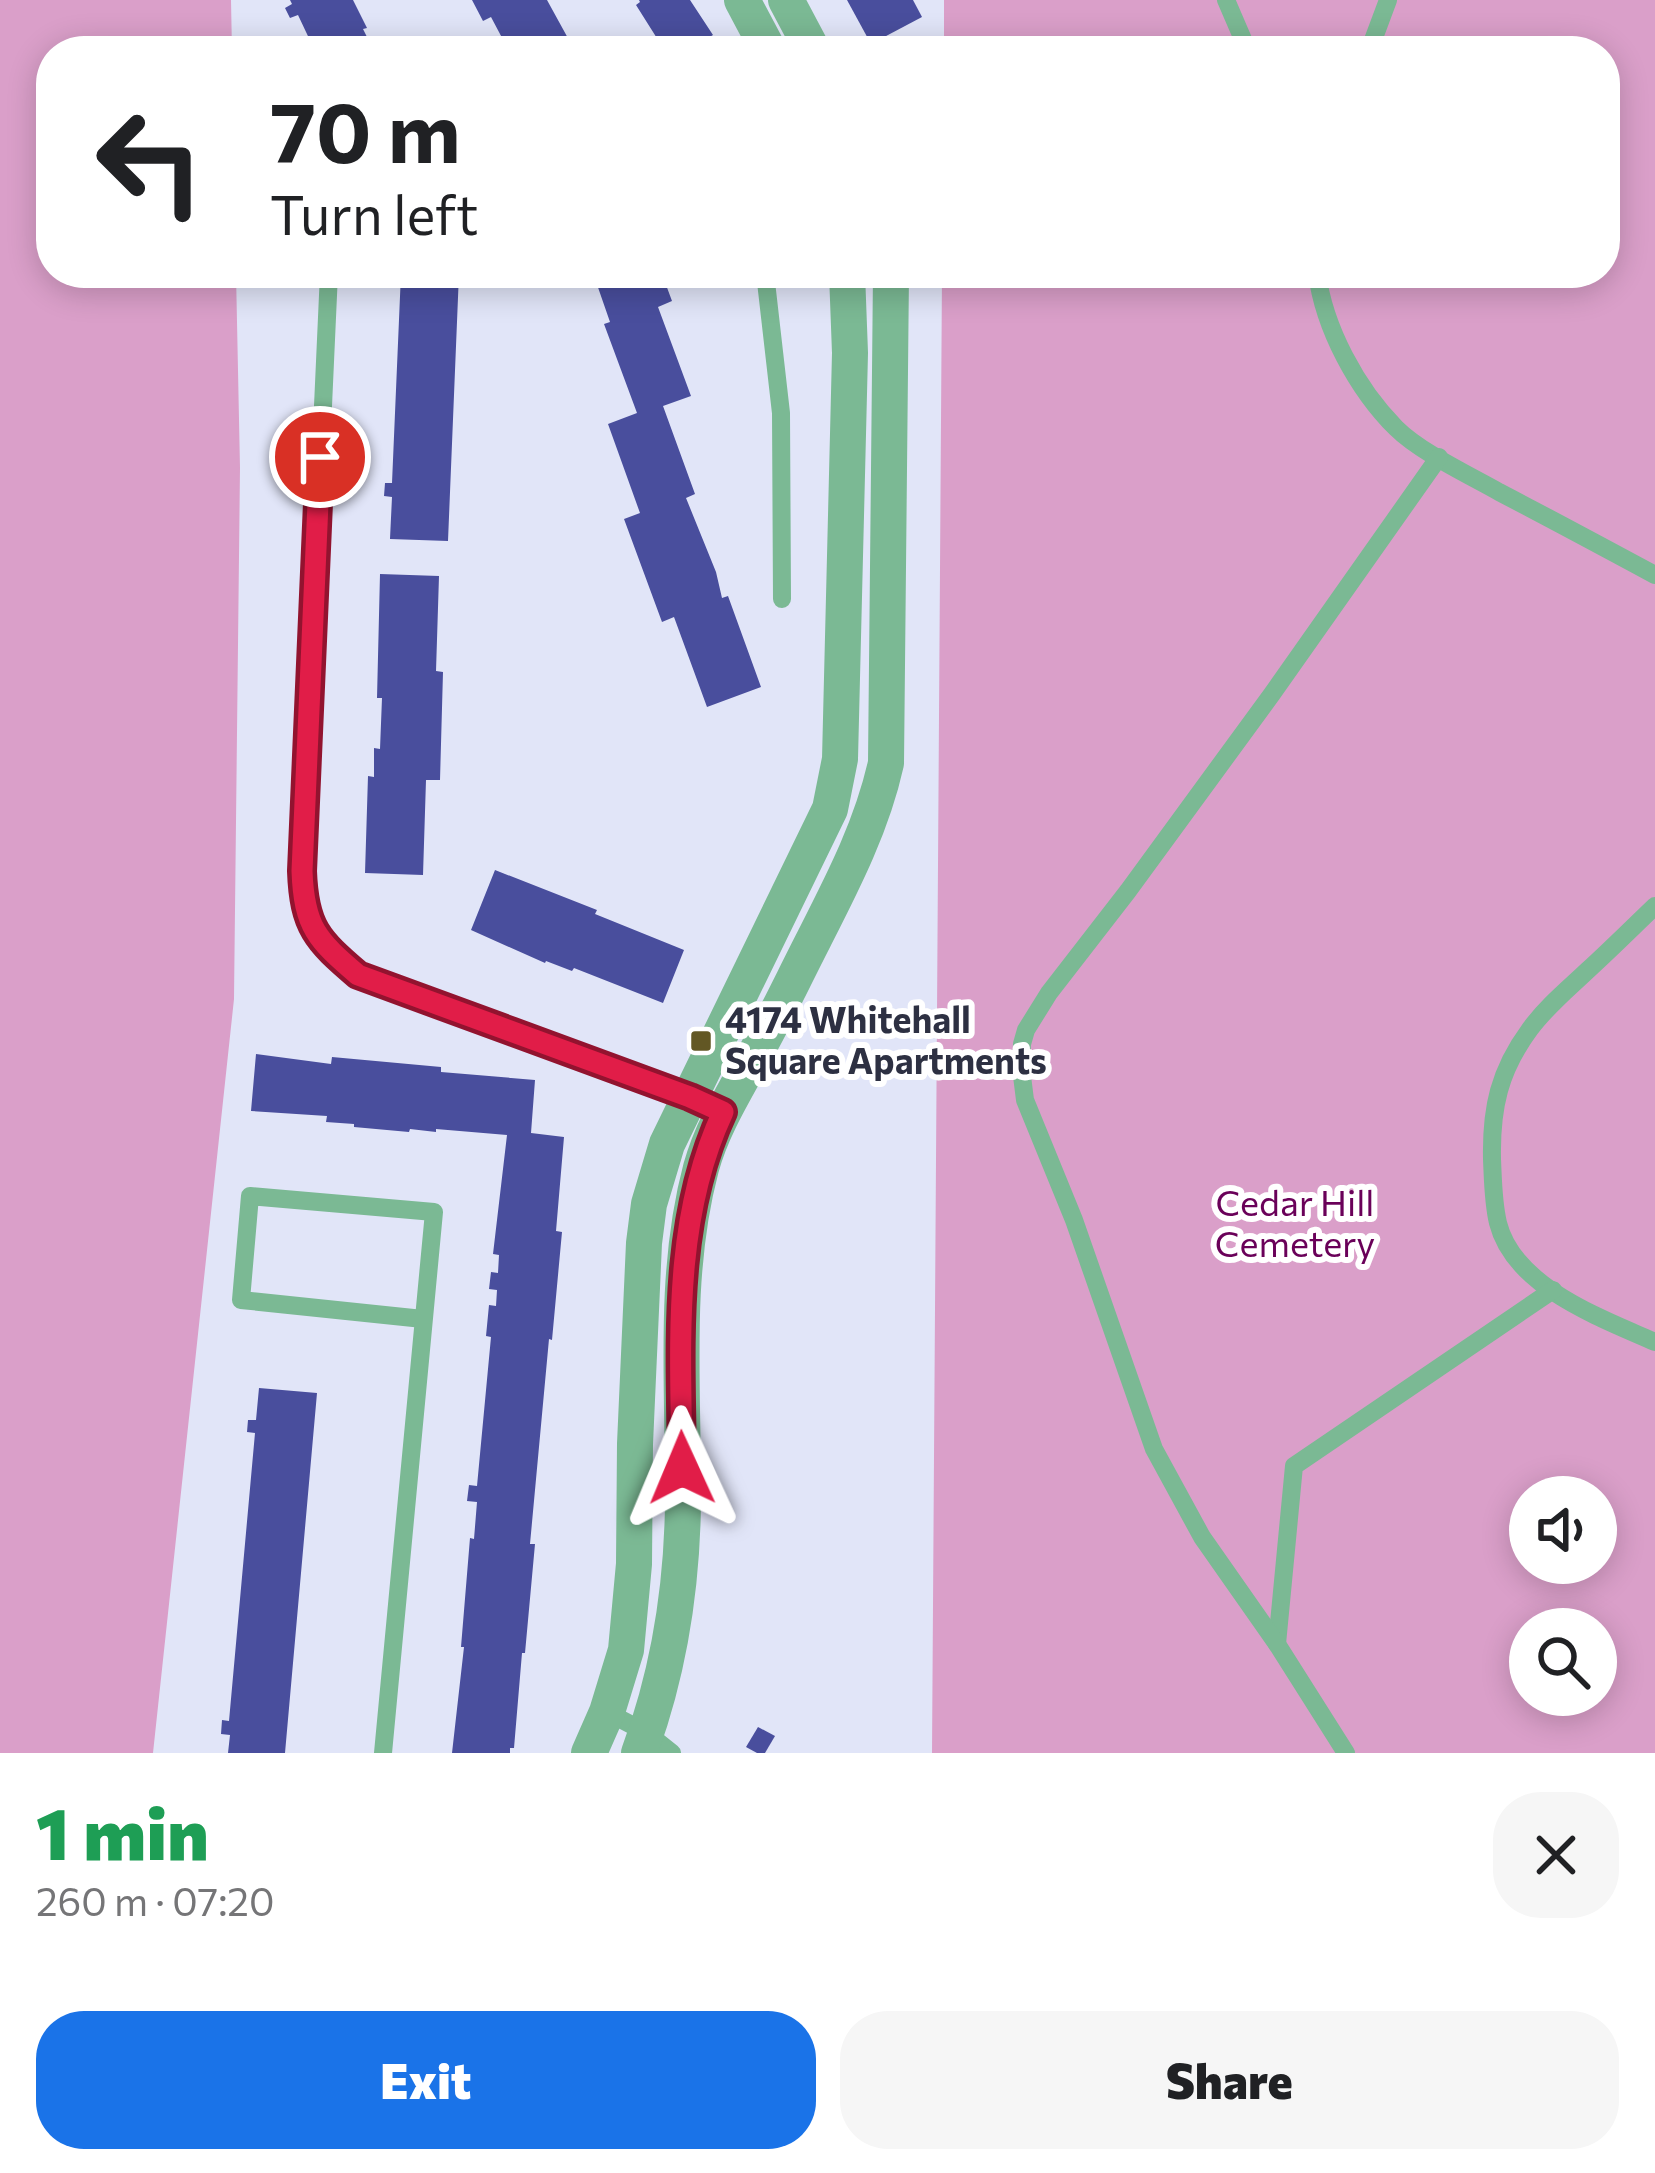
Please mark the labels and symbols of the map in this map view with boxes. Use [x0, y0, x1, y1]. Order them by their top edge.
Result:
pin [269, 406, 371, 508]
place label: 4174 Whitehall Square Apartments [725, 996, 1047, 1081]
marker: 4174 Whitehall Square Apartments [688, 1028, 714, 1054]
park label: Cedar Hill Cemetery [1215, 1179, 1375, 1264]
position arrow [619, 1405, 745, 1531]

